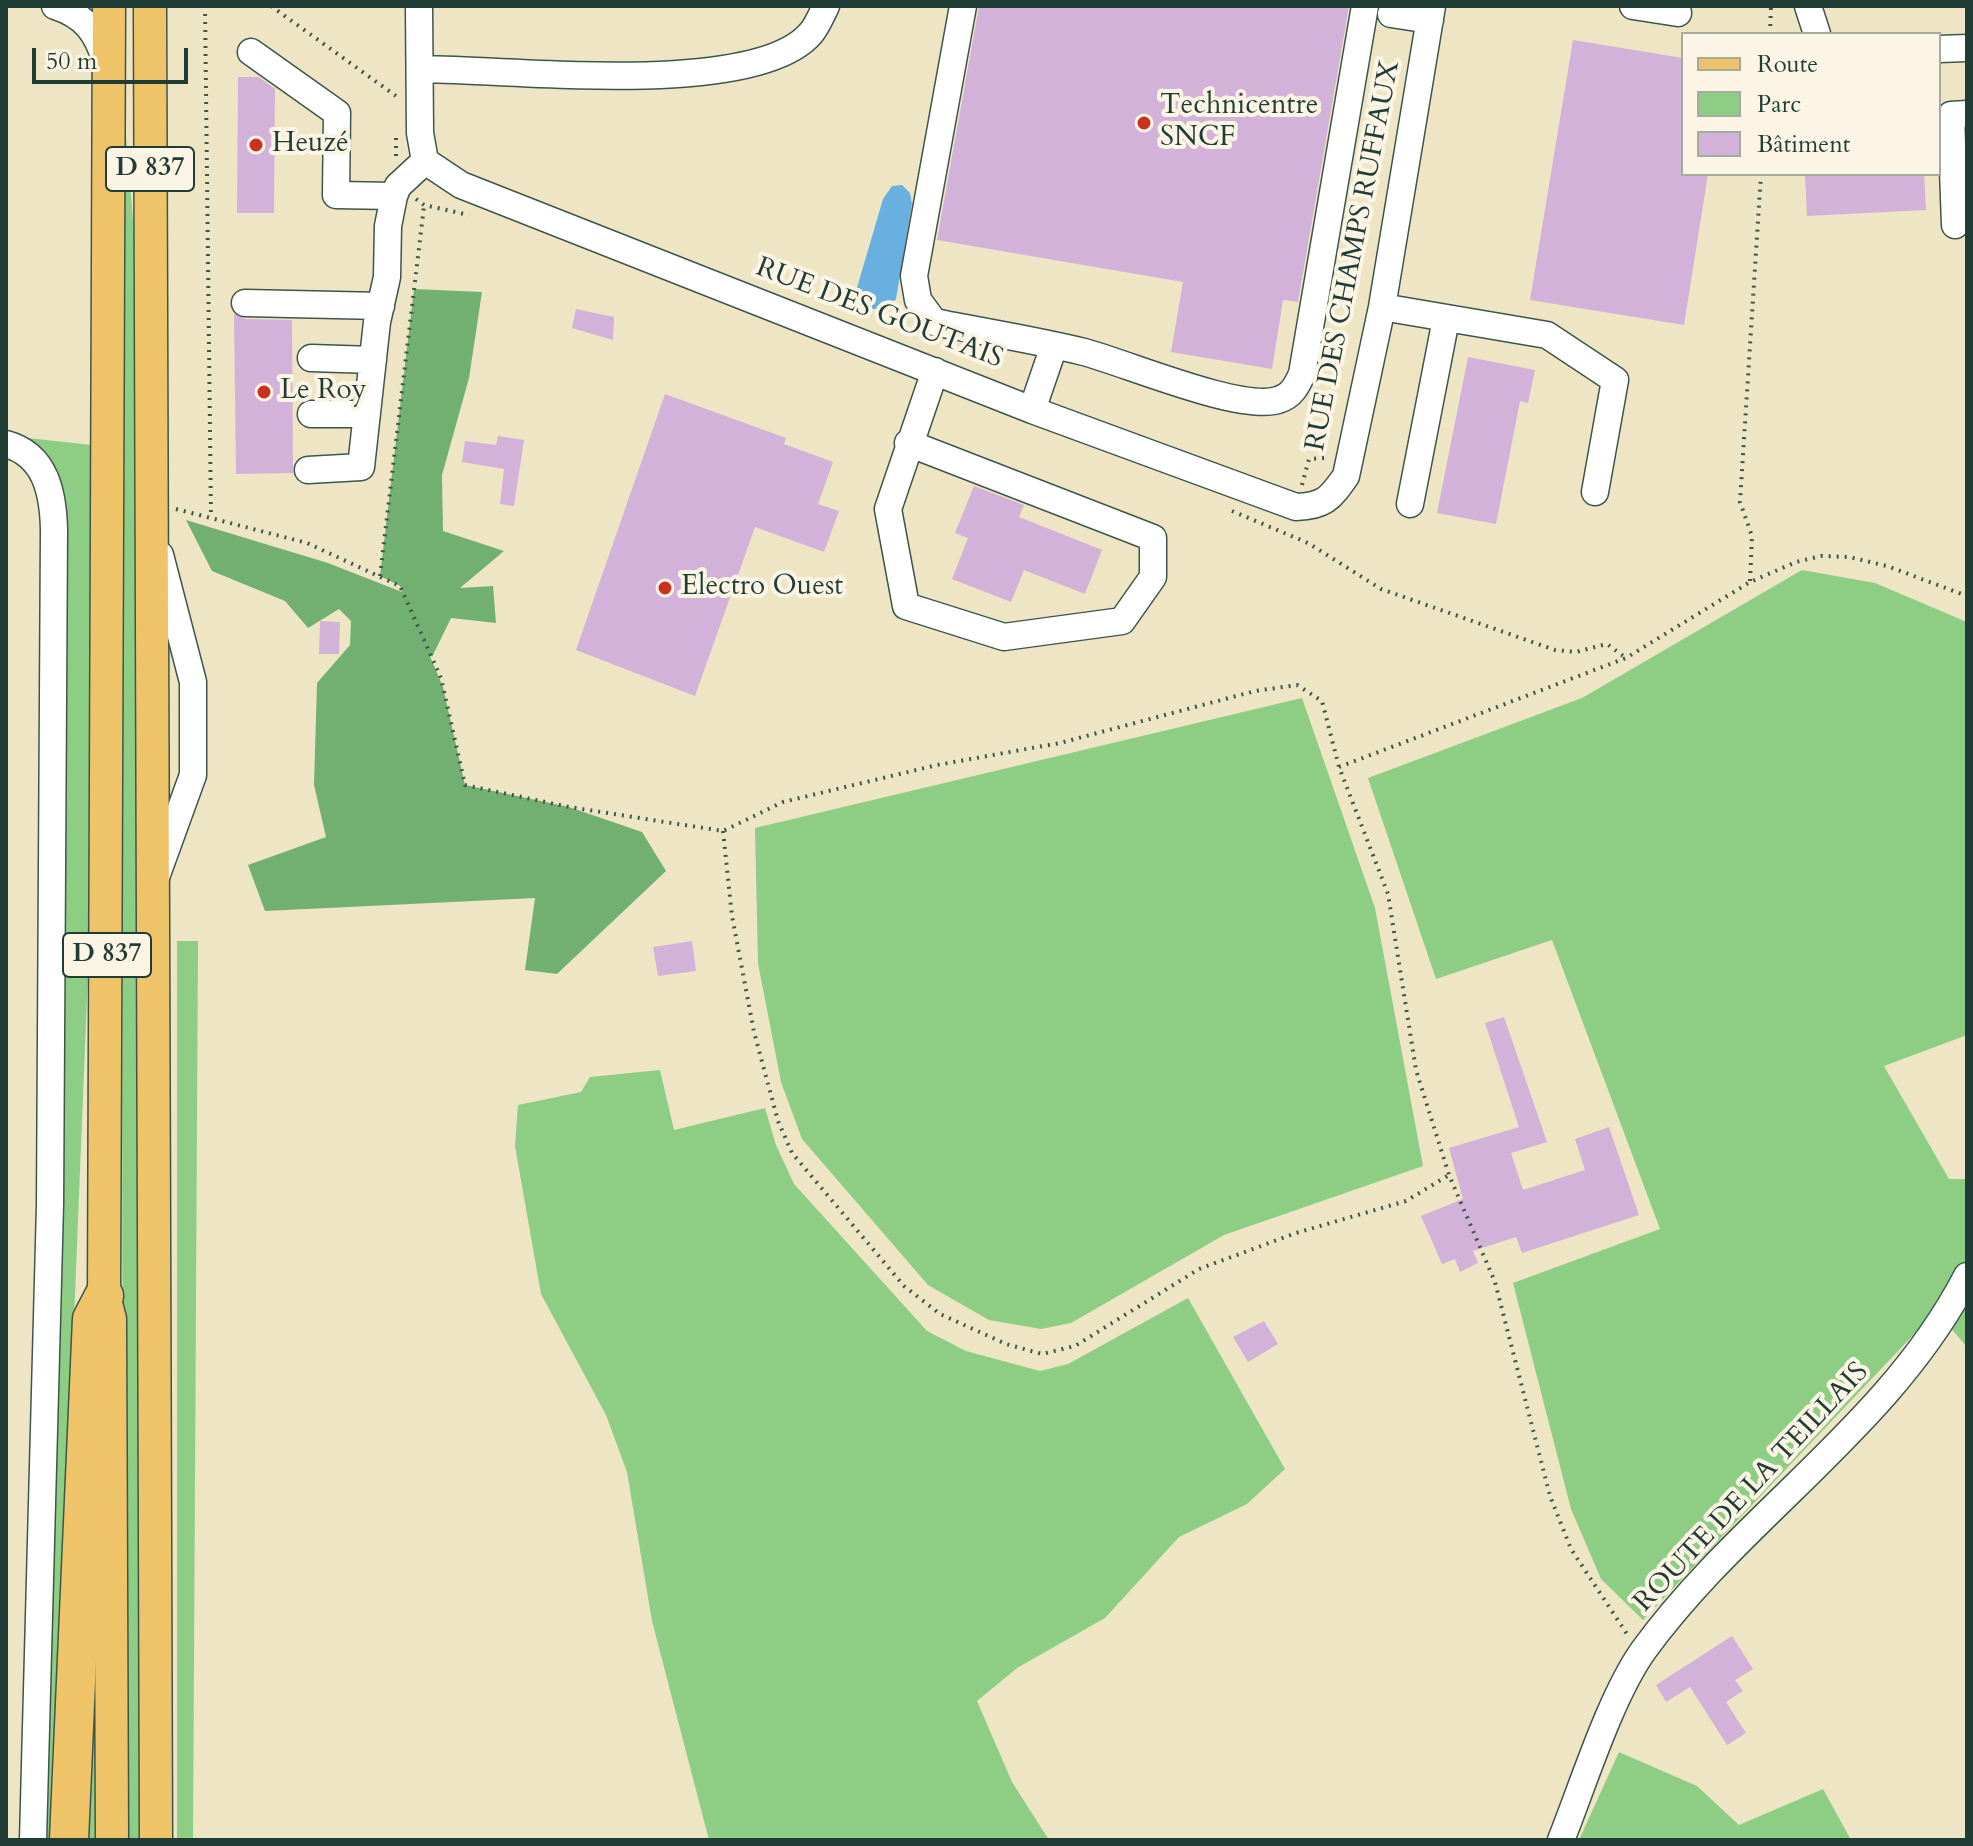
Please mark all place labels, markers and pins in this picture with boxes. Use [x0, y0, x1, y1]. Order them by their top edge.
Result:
place label: Technicentre SNCF [1160, 90, 1318, 156]
marker: Technicentre SNCF [1135, 114, 1153, 132]
place label: Heuzé [272, 128, 349, 162]
marker: Heuzé [247, 136, 265, 154]
place label: Le Roy [280, 375, 367, 409]
marker: Le Roy [255, 383, 273, 401]
place label: Electro Ouest [681, 571, 843, 605]
marker: Electro Ouest [656, 579, 674, 597]

